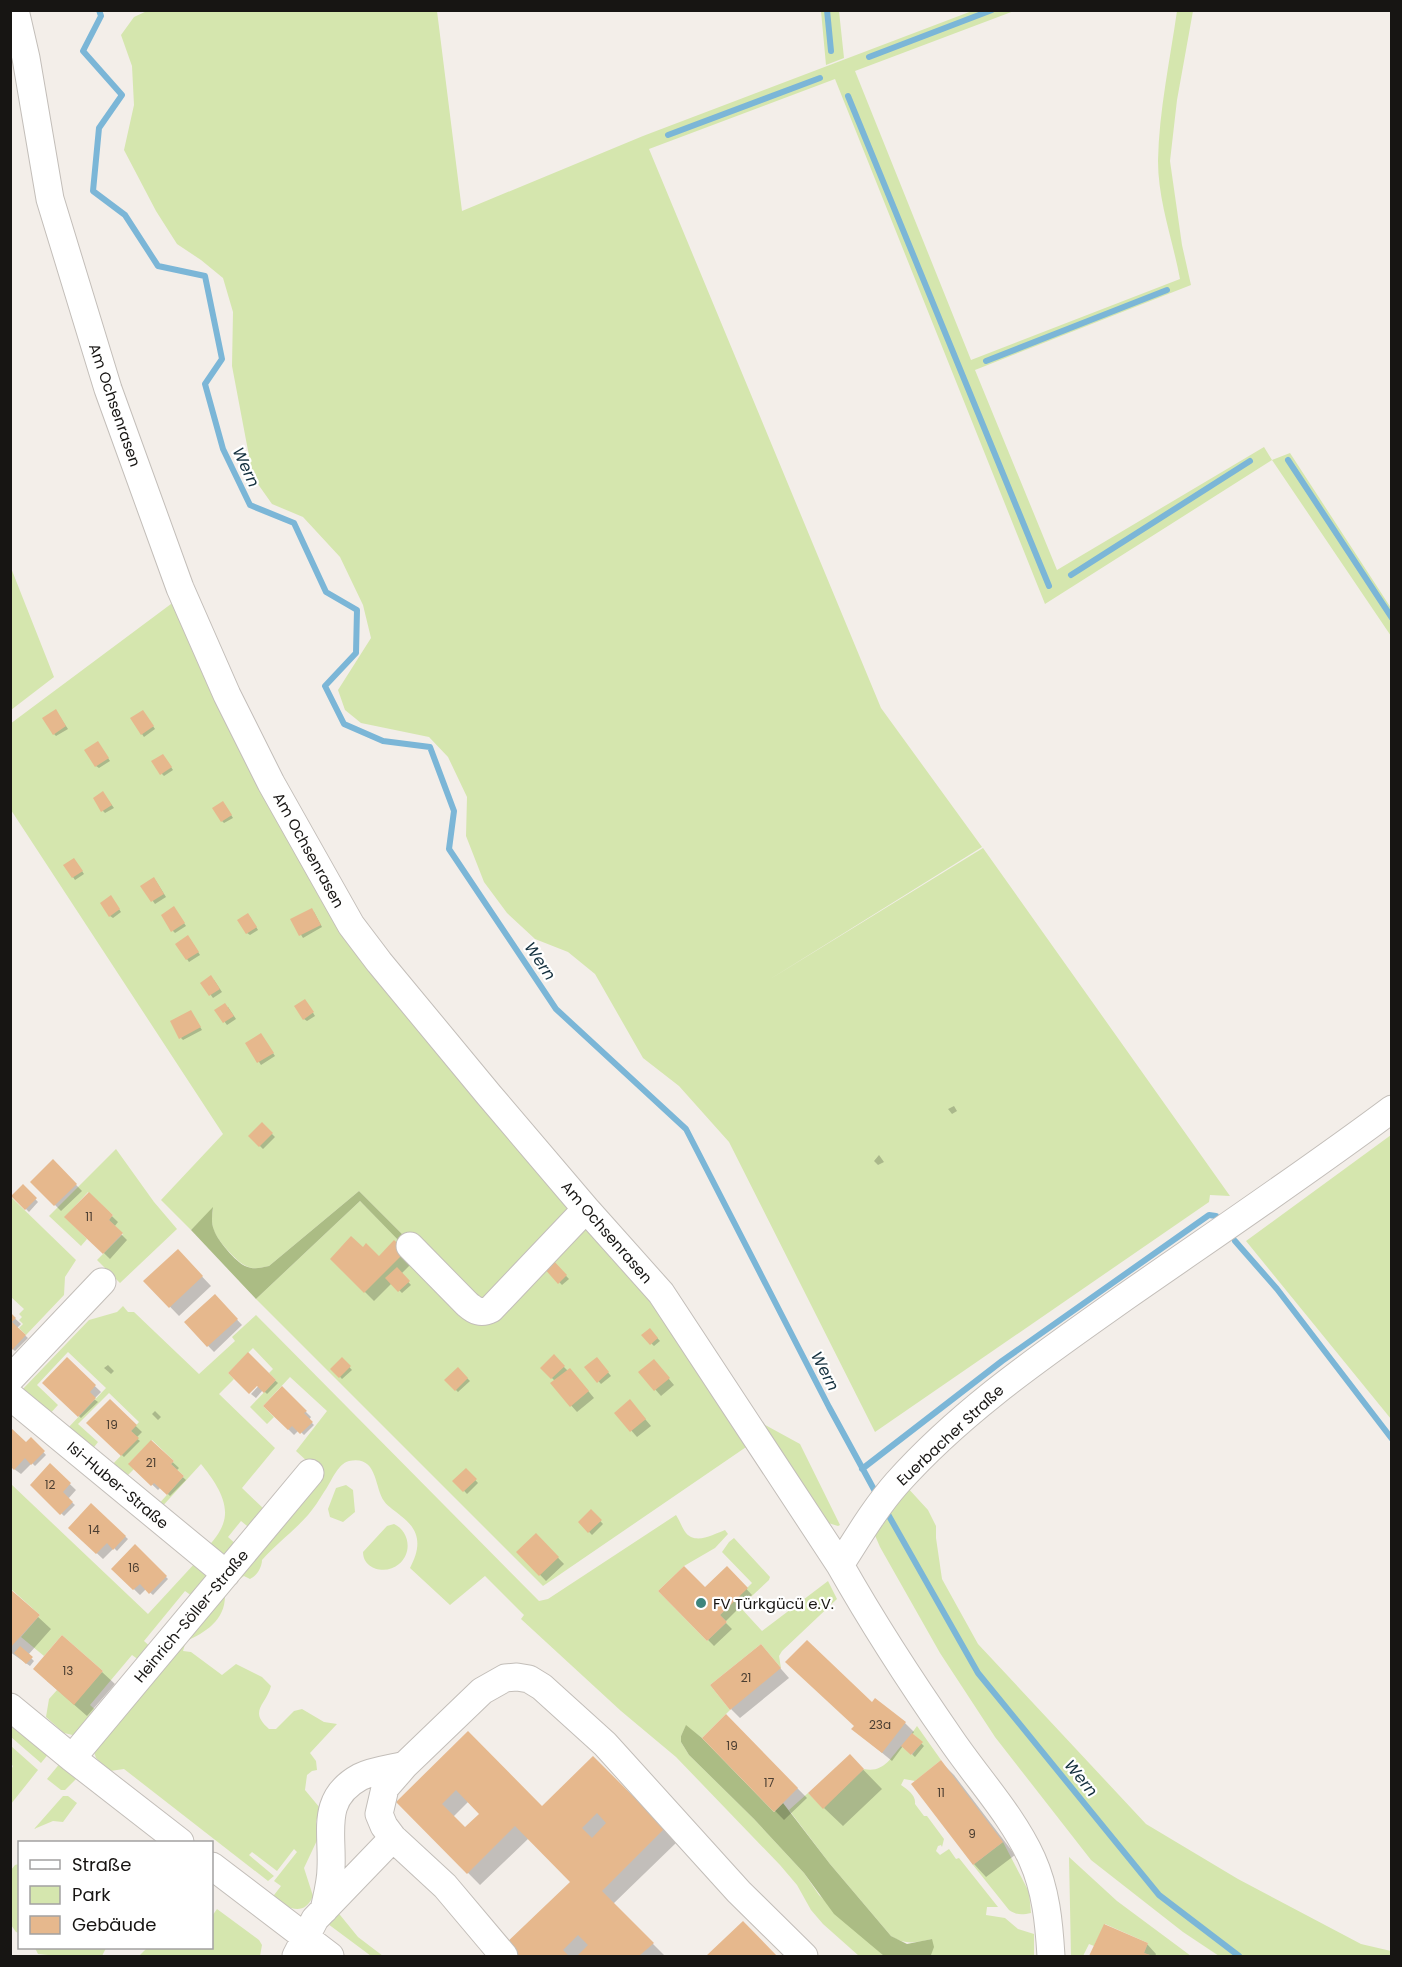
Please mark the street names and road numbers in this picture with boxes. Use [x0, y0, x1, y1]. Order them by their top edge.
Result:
street label: Am Ochsenrasen [84, 340, 146, 470]
street label: Am Ochsenrasen [268, 788, 350, 912]
street label: Am Ochsenrasen [557, 1176, 657, 1288]
street label: Euerbacher Straße [892, 1380, 1008, 1490]
street label: Isi-Huber-Straße [63, 1436, 173, 1534]
street label: Heinrich-Söller-Straße [129, 1545, 253, 1687]

